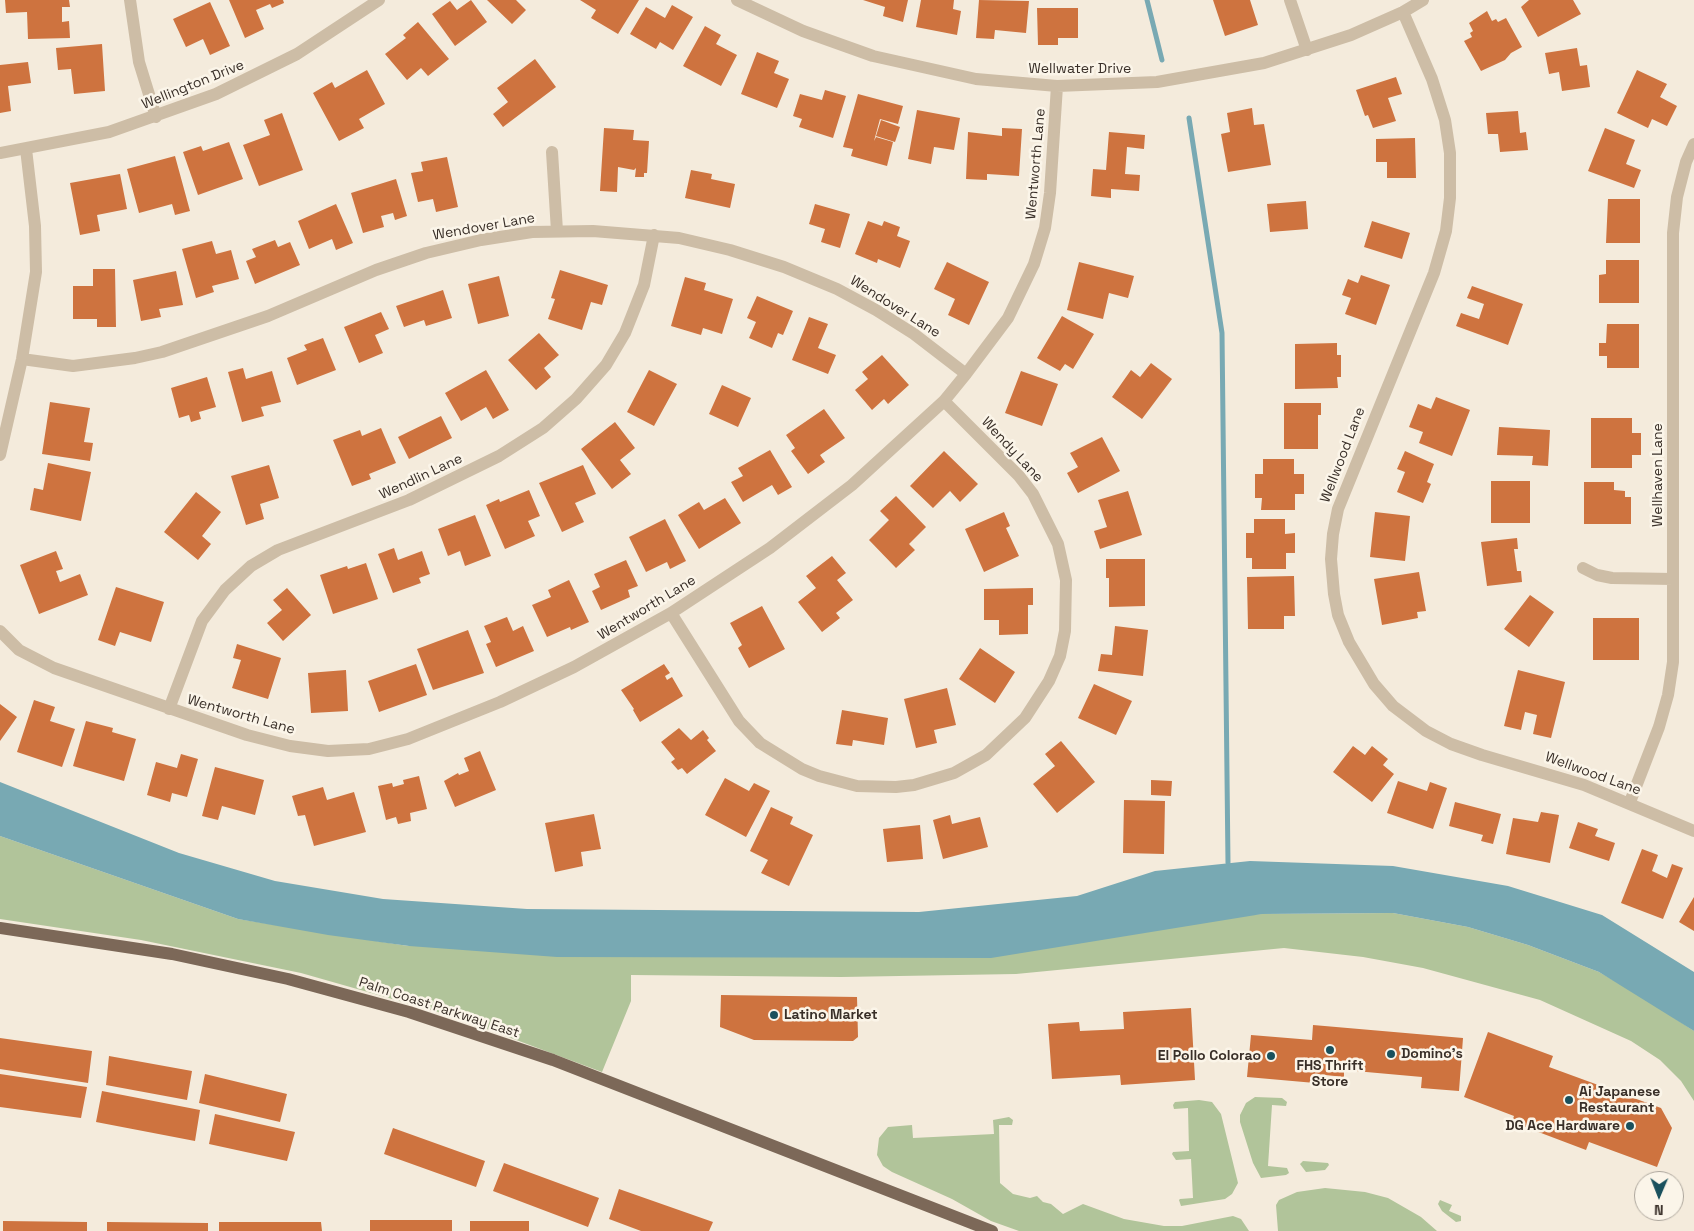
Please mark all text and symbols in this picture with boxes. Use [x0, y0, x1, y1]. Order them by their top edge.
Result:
street label: Wellington Drive [139, 57, 247, 113]
street label: Wellwater Drive [1029, 61, 1131, 77]
street label: Wentworth Lane [1023, 108, 1049, 220]
street label: Wendover Lane [432, 210, 536, 244]
street label: Wendover Lane [847, 273, 943, 341]
street label: Wellwood Lane [1317, 405, 1369, 505]
street label: Wendy Lane [978, 414, 1046, 486]
street label: Wellhaven Lane [1650, 423, 1666, 527]
street label: Wendlin Lane [377, 450, 465, 504]
street label: Wentworth Lane [595, 572, 699, 644]
street label: Wentworth Lane [185, 692, 297, 738]
street label: Wellwood Lane [1543, 749, 1643, 799]
street label: Palm Coast Parkway East [356, 974, 522, 1042]
place label: Latino Market [784, 1007, 878, 1023]
marker: Latino Market [768, 1009, 780, 1021]
marker: FHS Thrift Store [1324, 1044, 1336, 1056]
place label: Domino's [1401, 1046, 1463, 1062]
place label: El Pollo Colorao [1158, 1048, 1261, 1064]
marker: Domino's [1385, 1048, 1397, 1060]
marker: El Pollo Colorao [1265, 1050, 1277, 1062]
place label: FHS Thrift Store [1296, 1058, 1364, 1090]
place label: Ai Japanese Restaurant [1579, 1084, 1660, 1116]
marker: Ai Japanese Restaurant [1563, 1094, 1575, 1106]
place label: DG Ace Hardware [1505, 1118, 1620, 1134]
marker: DG Ace Hardware [1624, 1120, 1636, 1132]
north arrow [1634, 1171, 1684, 1221]
text: N [1654, 1201, 1664, 1219]

